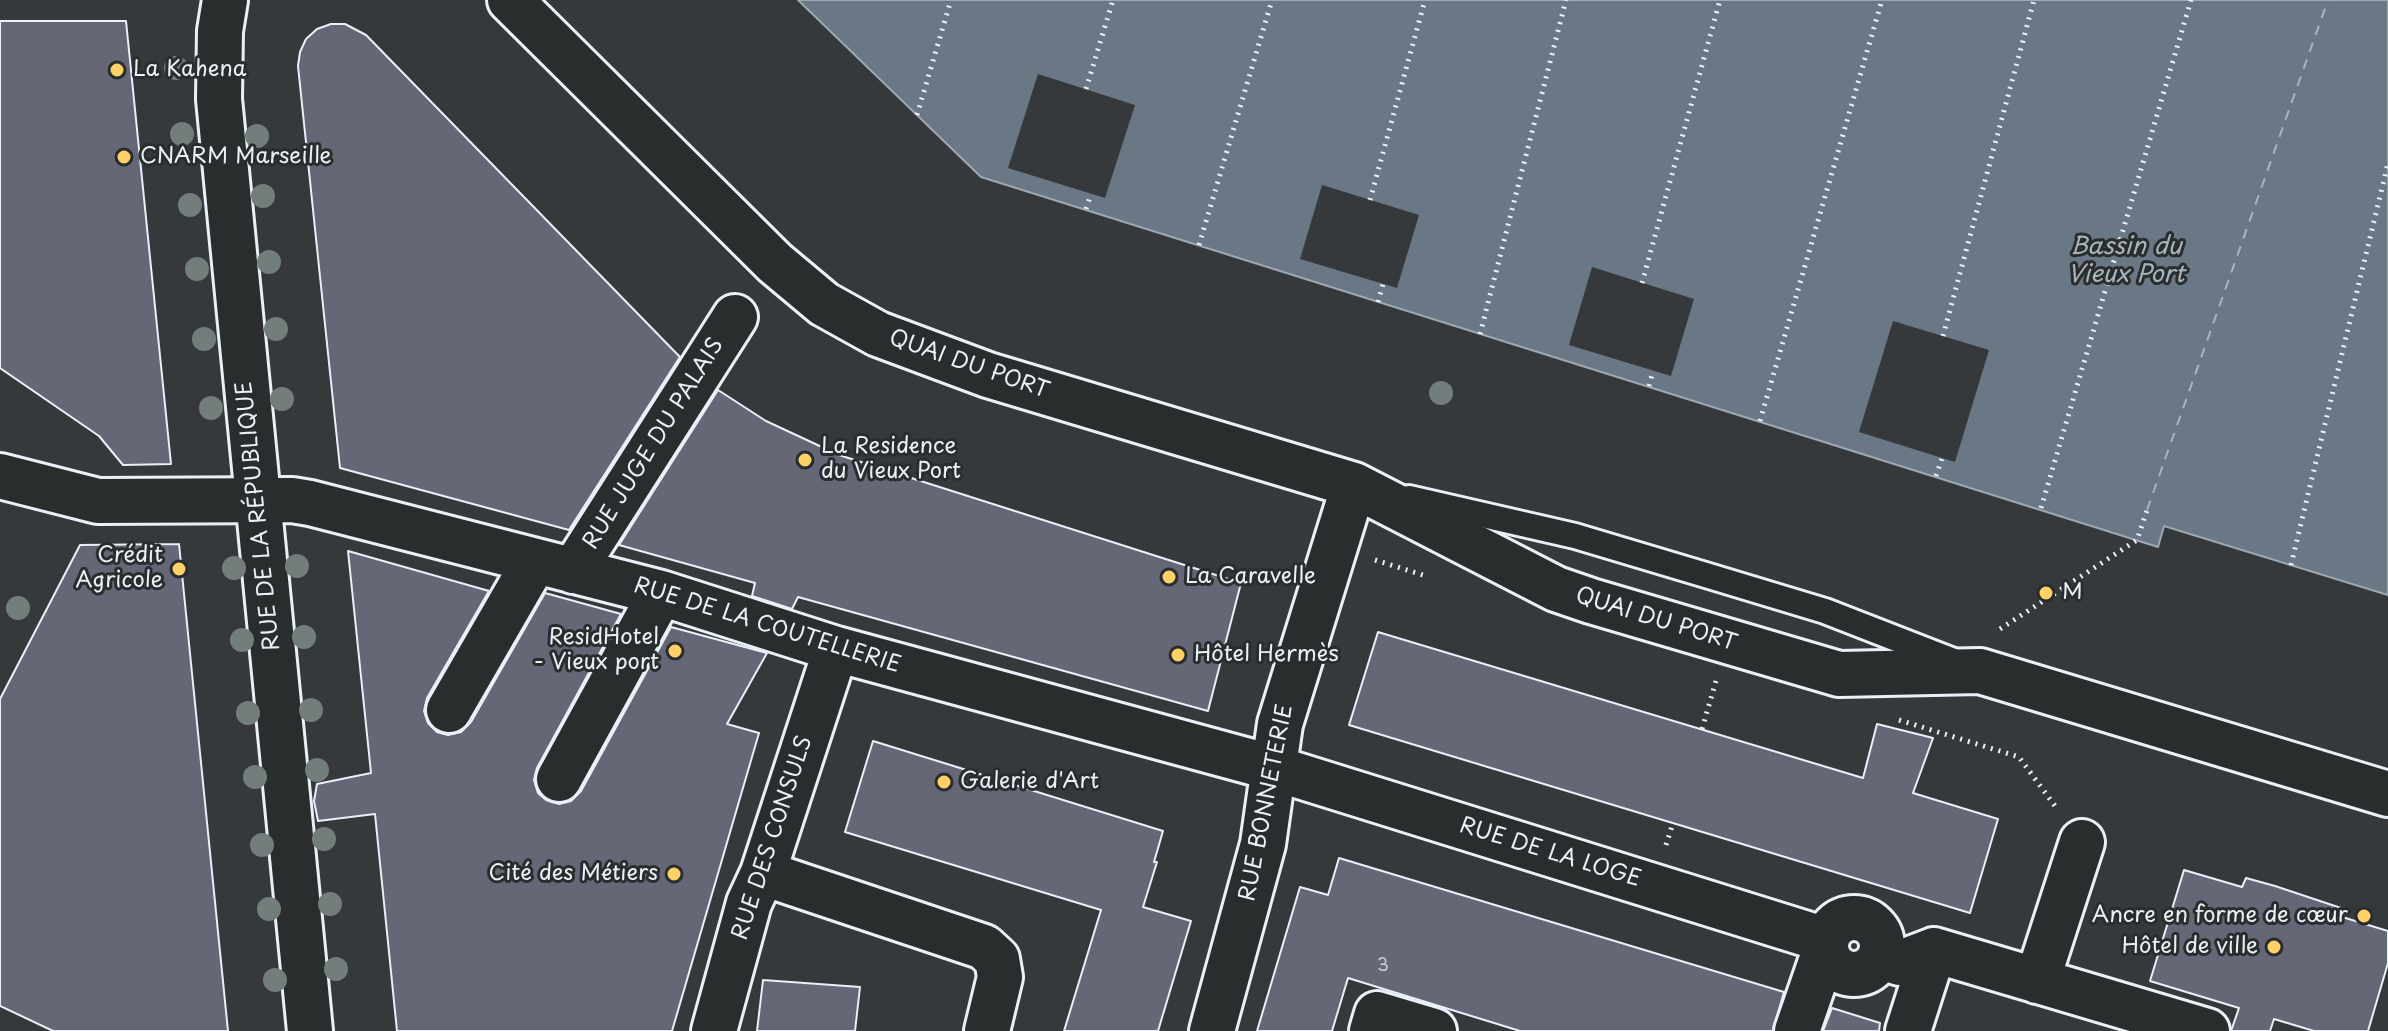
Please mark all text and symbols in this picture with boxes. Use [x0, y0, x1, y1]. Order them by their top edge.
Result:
place label: La Kahena [133, 57, 246, 83]
marker: La Kahena [108, 61, 126, 79]
place label: CNARM Marseille [140, 144, 332, 170]
marker: CNARM Marseille [115, 148, 133, 166]
water label: Bassin du Vieux Port [2067, 233, 2185, 289]
street label: QUAI DU PORT [886, 325, 1052, 405]
street label: RUE JUGE DU PALAIS [578, 333, 730, 555]
street label: RUE DE LA RÉPUBLIQUE [232, 380, 286, 652]
place label: La Residence du Vieux Port [821, 434, 961, 486]
marker: La Residence du Vieux Port [796, 451, 814, 469]
place label: Crédit Agricole [76, 543, 163, 594]
marker: Crédit Agricole [170, 560, 188, 578]
place label: La Caravelle [1185, 564, 1316, 590]
marker: La Caravelle [1160, 568, 1178, 586]
street label: RUE DE LA COUTELLERIE [630, 573, 904, 679]
place label: M [2062, 580, 2083, 606]
street label: QUAI DU PORT [1572, 583, 1740, 657]
marker: M [2037, 584, 2055, 602]
place label: ResidHotel - Vieux port [534, 625, 659, 676]
marker: ResidHotel - Vieux port [666, 642, 684, 660]
place label: Hôtel Hermès [1194, 642, 1339, 668]
marker: Hôtel Hermès [1169, 646, 1187, 664]
street label: RUE BONNETERIE [1235, 702, 1299, 904]
street label: RUE DES CONSULS [727, 733, 819, 943]
place label: Galerie d'Art [960, 769, 1099, 795]
marker: Galerie d'Art [935, 773, 953, 791]
street label: RUE DE LA LOGE [1456, 813, 1644, 893]
place label: Cité des Métiers [489, 861, 658, 887]
marker: Cité des Métiers [665, 865, 683, 883]
place label: Ancre en forme de cœur [2092, 903, 2348, 929]
marker: Ancre en forme de cœur [2355, 907, 2373, 925]
place label: Hôtel de ville [2122, 934, 2258, 960]
marker: Hôtel de ville [2265, 938, 2283, 956]
house number: 3 [1377, 955, 1389, 977]

